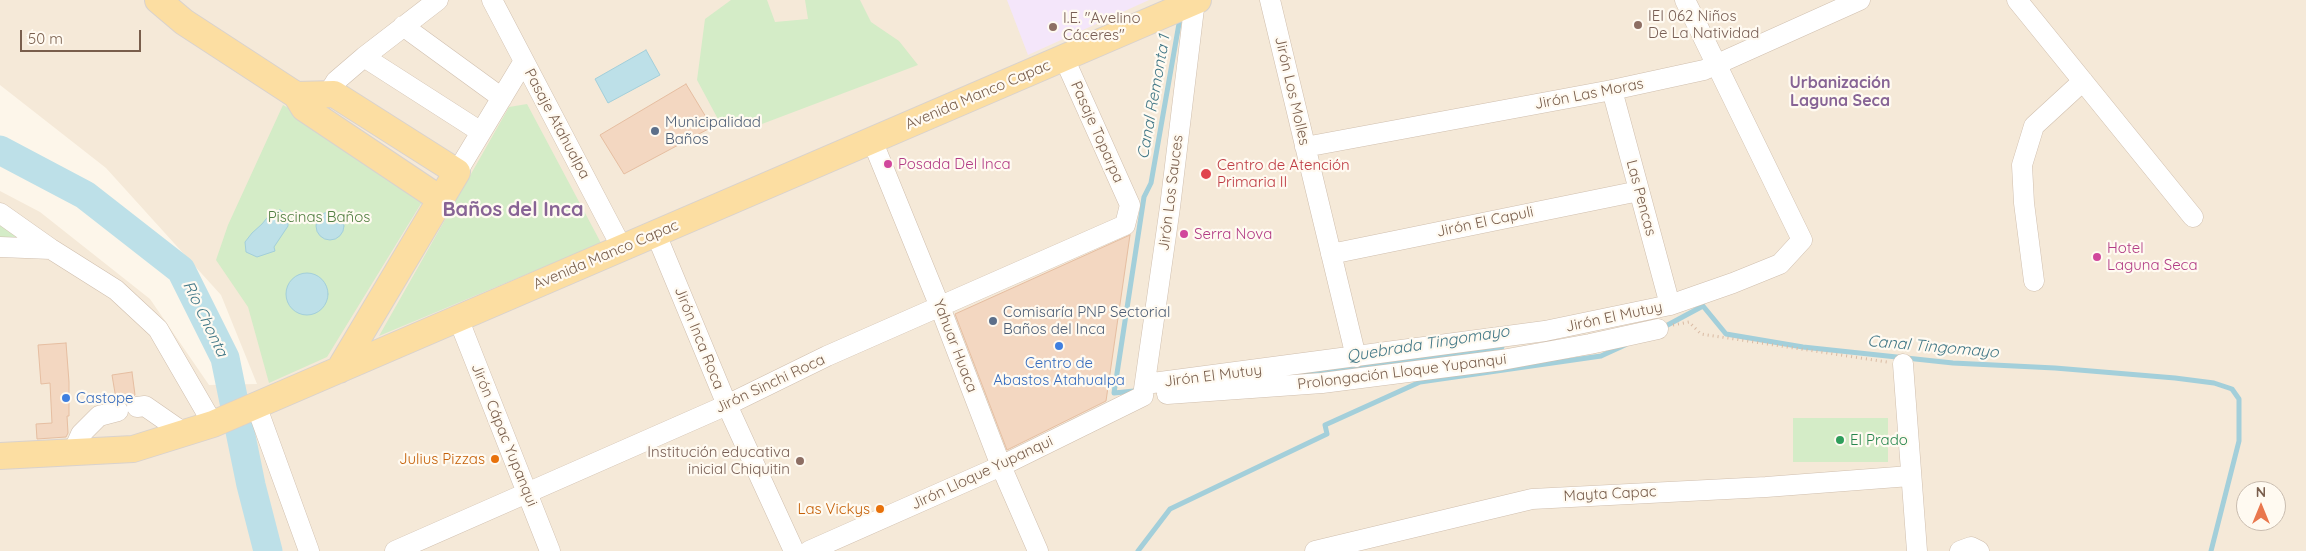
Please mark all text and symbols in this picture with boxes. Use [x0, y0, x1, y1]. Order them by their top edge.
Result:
place label: IEI 062 Niños De La Natividad [1648, 7, 1759, 42]
place label: I.E. "Avelino Cáceres" [1063, 9, 1141, 44]
marker: IEI 062 Niños De La Natividad [1632, 19, 1644, 31]
scale bar [22, 20, 144, 52]
marker: I.E. "Avelino Cáceres" [1047, 21, 1059, 33]
text: 50 m [28, 29, 63, 48]
water label: Canal Remonta 1 [1134, 33, 1174, 161]
street label: Jirón Los Molles [1271, 35, 1313, 147]
street label: Avenida Manco Capac [903, 56, 1053, 134]
street label: Pasaje Atahualpa [520, 66, 594, 182]
district label: Urbanización Laguna Seca [1789, 73, 1891, 111]
street label: Jirón Las Moras [1533, 75, 1645, 113]
street label: Pasaje Toparpa [1067, 78, 1127, 186]
place label: Municipalidad Baños [665, 113, 761, 148]
marker: Municipalidad Baños [649, 125, 661, 137]
street label: Jirón Los Sauces [1155, 134, 1187, 252]
place label: Posada Del Inca [898, 155, 1011, 173]
place label: Centro de Atención Primaria II [1217, 156, 1350, 191]
marker: Posada Del Inca [882, 158, 894, 170]
street label: Las Pencas [1622, 158, 1660, 238]
marker: Centro de Atención Primaria II [1199, 167, 1213, 181]
district label: Baños del Inca [442, 198, 584, 222]
street label: Jirón El Capuli [1435, 203, 1535, 241]
park label: Piscinas Baños [268, 208, 370, 226]
street label: Avenida Manco Capac [531, 216, 681, 294]
place label: Serra Nova [1194, 225, 1272, 243]
marker: Serra Nova [1178, 228, 1190, 240]
place label: Hotel Laguna Seca [2107, 239, 2197, 274]
marker: Hotel Laguna Seca [2091, 251, 2103, 263]
water label: Río Chonta [178, 278, 232, 360]
street label: Jirón Inca Roca [670, 284, 728, 392]
street label: Yahuar Huaca [929, 297, 981, 395]
street label: Jirón El Mutuy [1564, 298, 1664, 336]
place label: Comisaría PNP Sectorial Baños del Inca [1003, 303, 1170, 338]
marker: Comisaría PNP Sectorial Baños del Inca [987, 315, 999, 327]
water label: Quebrada Tingomayo [1345, 322, 1511, 366]
water label: Canal Tingomayo [1867, 332, 1999, 362]
marker: Centro de Abastos Atahualpa [1053, 340, 1065, 352]
street label: Prolongación Lloque Yupanqui [1296, 350, 1508, 394]
street label: Jirón Sinchi Roca [712, 351, 828, 417]
place label: Centro de Abastos Atahualpa [993, 354, 1125, 389]
street label: Jirón Cápac Yupanqui [467, 361, 541, 509]
street label: Jirón El Mutuy [1163, 361, 1263, 391]
place label: Castope [76, 389, 134, 407]
marker: Castope [60, 392, 72, 404]
place label: El Prado [1850, 431, 1908, 449]
street label: Jirón Lloque Yupanqui [908, 432, 1056, 514]
marker: El Prado [1834, 434, 1846, 446]
place label: Institución educativa inicial Chiquitin [647, 443, 790, 478]
place label: Julius Pizzas [399, 450, 485, 468]
marker: Julius Pizzas [489, 453, 501, 465]
marker: Institución educativa inicial Chiquitin [794, 455, 806, 467]
north arrow [2236, 481, 2286, 531]
street label: Mayta Capac [1563, 483, 1657, 505]
text: N [2256, 483, 2266, 501]
place label: Las Vickys [797, 500, 870, 518]
marker: Las Vickys [874, 503, 886, 515]

